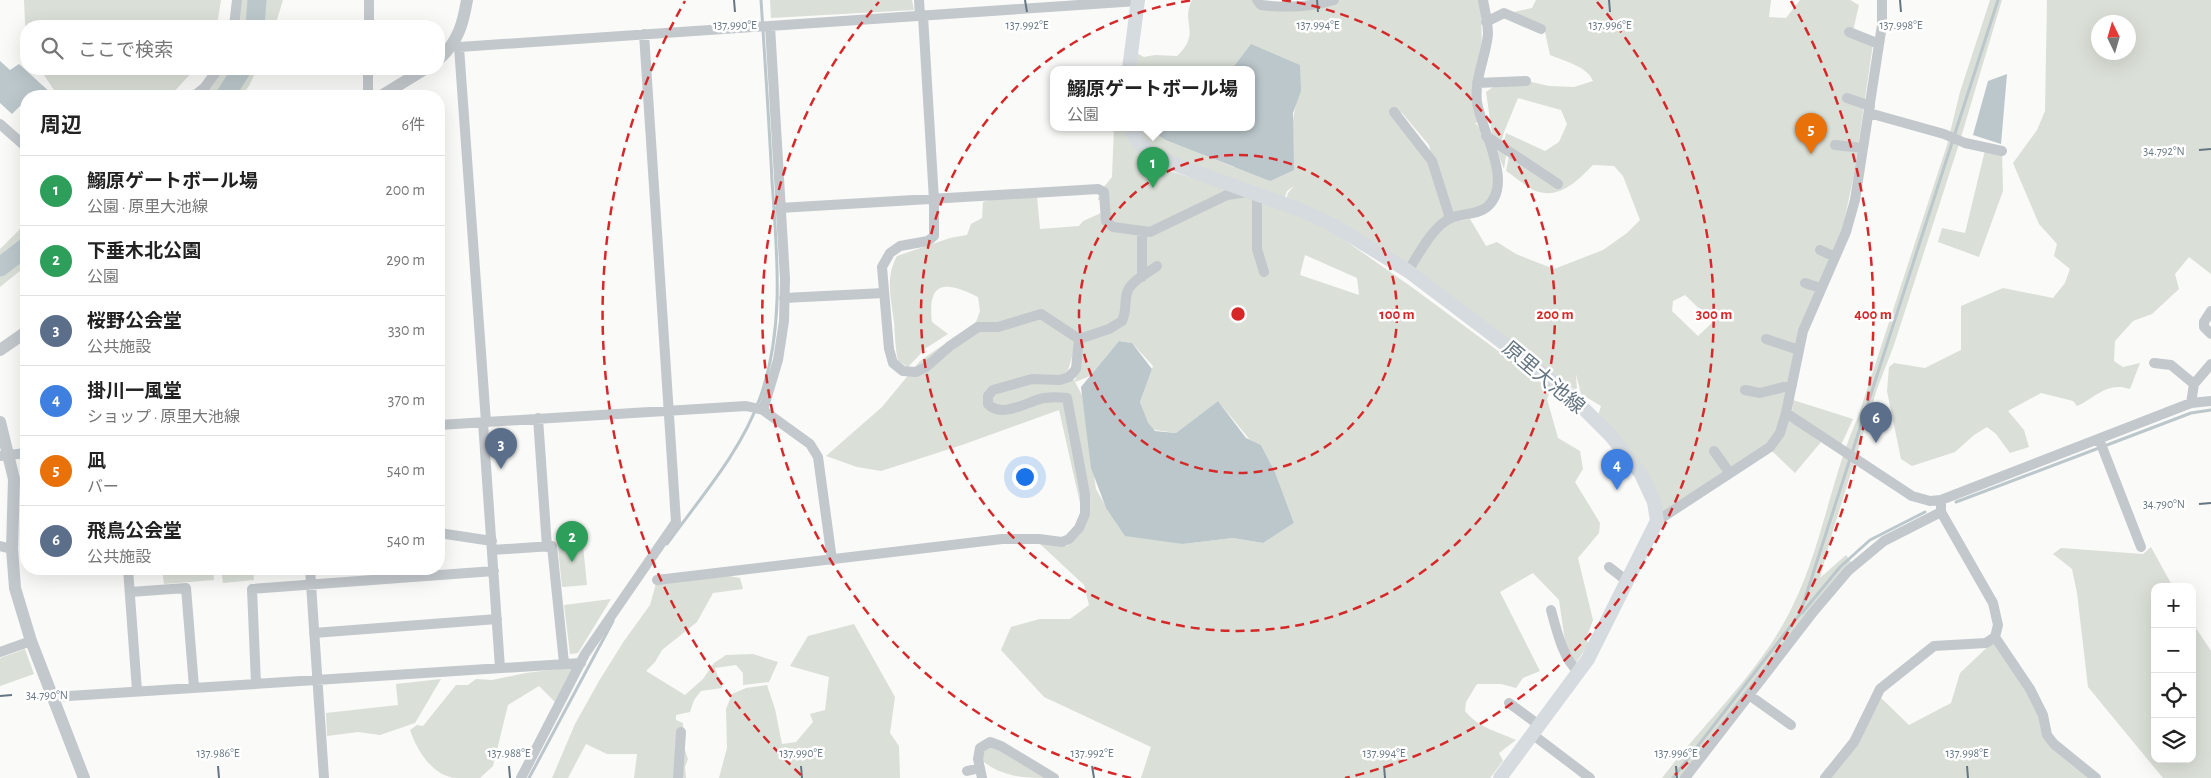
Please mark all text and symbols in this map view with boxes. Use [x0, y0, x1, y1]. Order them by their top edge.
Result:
north arrow [2091, 15, 2136, 60]
text: 137.990°E [713, 19, 757, 31]
text: 137.992°E [1006, 19, 1049, 31]
text: 137.994°E [1296, 19, 1340, 31]
text: 137.996°E [1588, 19, 1632, 31]
text: 137.998°E [1879, 19, 1923, 31]
search box [20, 20, 445, 75]
icon: search [38, 34, 66, 62]
text: ここで検索 [78, 41, 173, 60]
popup [1050, 66, 1255, 131]
text: 鰯原ゲートボール場 [1067, 80, 1238, 99]
text: 公園 [1067, 107, 1099, 123]
pin: 5 [1795, 113, 1827, 154]
text: 周辺 [40, 115, 82, 136]
text: 6件 [401, 117, 425, 133]
text: 34.792°N [2143, 145, 2185, 157]
pin: 1 [1137, 147, 1169, 188]
text: 鰯原ゲートボール場 [87, 172, 258, 191]
text: 1 [53, 182, 59, 198]
text: 200 m [385, 182, 425, 198]
text: 公園 · 原里大池線 [87, 199, 208, 215]
text: 下垂木北公園 [87, 242, 201, 261]
text: 2 [52, 252, 60, 268]
text: 290 m [386, 252, 425, 268]
text: 公園 [87, 269, 119, 285]
centre of rings [1229, 305, 1247, 323]
text: 100 m [1379, 307, 1415, 322]
text: 200 m [1536, 307, 1574, 322]
text: 300 m [1696, 307, 1732, 322]
text: 400 m [1854, 307, 1892, 322]
text: 桜野公会堂 [87, 312, 182, 331]
text: 3 [53, 322, 59, 338]
text: 330 m [388, 322, 425, 338]
street label: 原里大池線 [1499, 336, 1589, 418]
text: 公共施設 [87, 339, 151, 355]
text: 掛川一風堂 [87, 382, 182, 401]
text: 4 [52, 392, 60, 408]
text: 370 m [388, 392, 425, 408]
pin: 6 [1860, 402, 1892, 443]
text: ショップ · 原里大池線 [87, 409, 240, 425]
pin: 3 [485, 428, 517, 469]
pin: 4 [1601, 449, 1633, 490]
text: 凪 [87, 452, 106, 471]
text: 5 [53, 462, 59, 478]
text: 540 m [387, 462, 425, 478]
your location [1012, 464, 1038, 490]
text: バー [87, 479, 119, 495]
text: 34.790°N [2143, 498, 2185, 510]
pin: 2 [556, 521, 588, 562]
text: 飛鳥公会堂 [87, 522, 182, 541]
text: 6 [52, 532, 60, 548]
text: 540 m [387, 532, 425, 548]
text: 公共施設 [87, 549, 151, 565]
map controls [2151, 583, 2196, 763]
button: + [2151, 583, 2196, 628]
button: − [2151, 628, 2196, 673]
button: locate [2151, 673, 2196, 718]
text: 34.790°N [26, 689, 68, 701]
button: layers [2151, 718, 2196, 763]
text: 137.986°E [196, 747, 240, 759]
text: 137.988°E [487, 747, 531, 759]
text: 137.990°E [779, 747, 823, 759]
text: 137.992°E [1071, 747, 1114, 759]
text: 137.994°E [1362, 747, 1406, 759]
text: 137.996°E [1654, 747, 1698, 759]
text: 137.998°E [1945, 747, 1989, 759]

